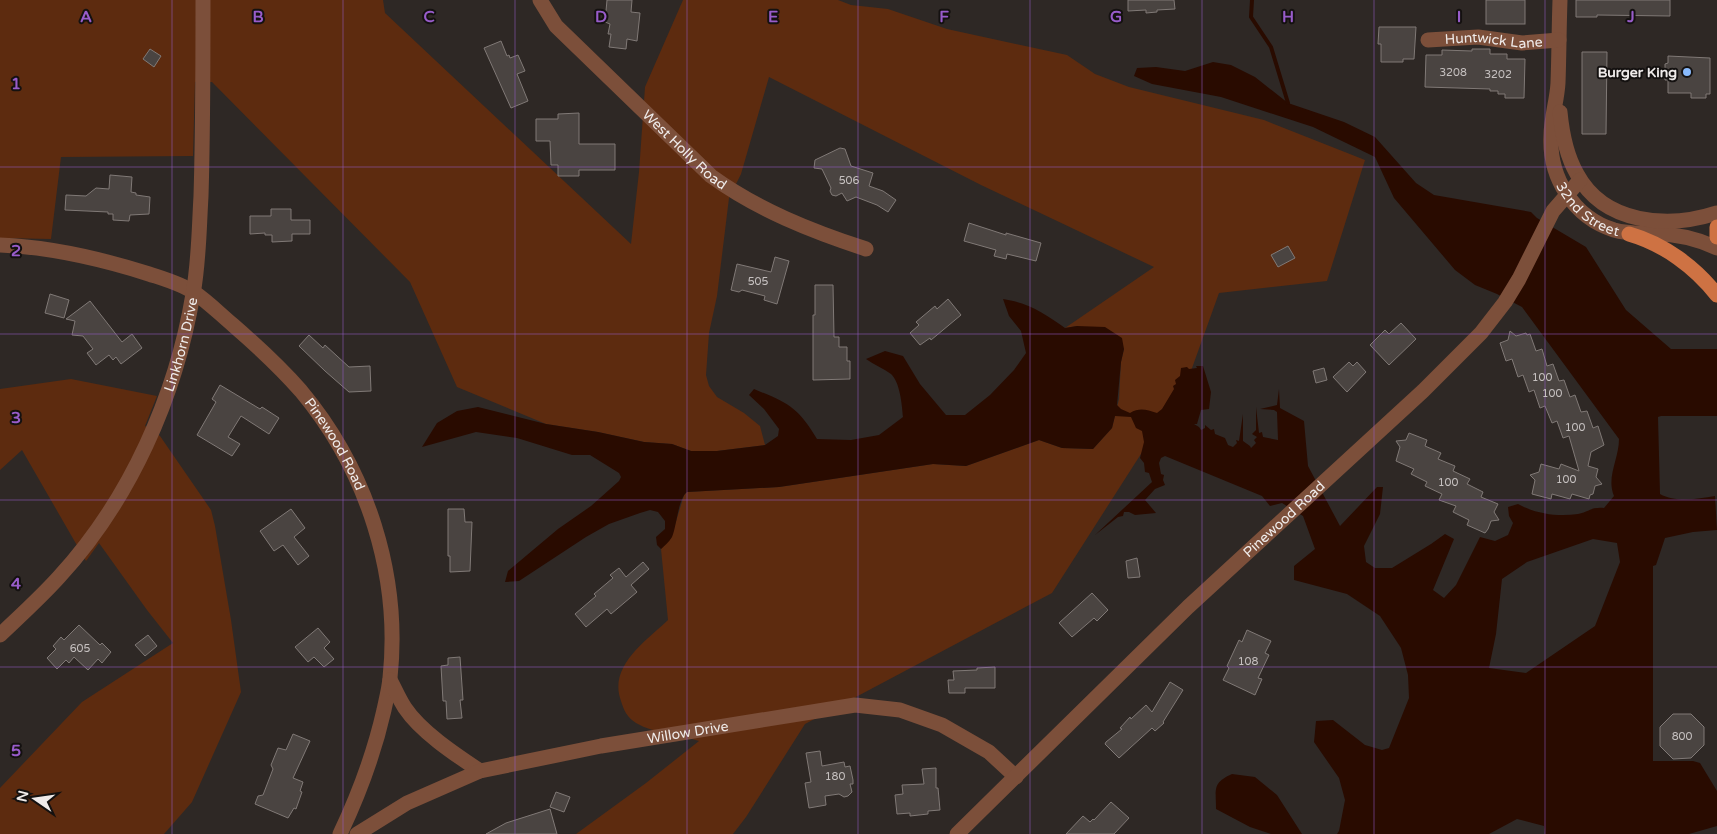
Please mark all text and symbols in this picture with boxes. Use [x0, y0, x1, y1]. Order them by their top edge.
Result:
text: A [80, 7, 92, 27]
text: B [252, 7, 264, 27]
text: C [423, 7, 435, 27]
text: D [595, 7, 607, 27]
text: E [768, 7, 778, 27]
text: F [939, 7, 949, 27]
text: G [1110, 7, 1122, 27]
text: H [1282, 7, 1294, 27]
text: I [1457, 7, 1461, 27]
text: J [1626, 7, 1635, 27]
street label: Huntwick Lane [1444, 28, 1543, 52]
place label: Burger King [1598, 64, 1677, 81]
house number: 3208 [1439, 66, 1467, 79]
marker: Burger King [1681, 66, 1693, 78]
house number: 3202 [1484, 68, 1512, 81]
text: 1 [11, 74, 21, 94]
street label: West Holly Road [639, 106, 730, 193]
house number: 506 [839, 174, 859, 187]
street label: 32nd Street [1553, 179, 1622, 240]
text: 2 [11, 241, 21, 261]
house number: 505 [748, 275, 768, 288]
street label: Linkhorn Drive [160, 296, 201, 394]
house number: 100 [1532, 371, 1552, 384]
house number: 100 [1542, 387, 1562, 400]
street label: Pinewood Road [301, 394, 369, 493]
text: 3 [11, 408, 21, 428]
house number: 100 [1565, 421, 1585, 434]
house number: 100 [1556, 473, 1576, 486]
house number: 100 [1438, 476, 1458, 489]
street label: Pinewood Road [1239, 477, 1328, 561]
text: 4 [11, 574, 21, 594]
house number: 605 [70, 642, 90, 655]
house number: 108 [1238, 655, 1258, 668]
street label: Willow Drive [646, 717, 730, 747]
house number: 800 [1672, 730, 1692, 743]
text: 5 [11, 741, 21, 761]
house number: 180 [825, 770, 845, 783]
north arrow [10, 774, 60, 824]
text: N [13, 789, 32, 804]

